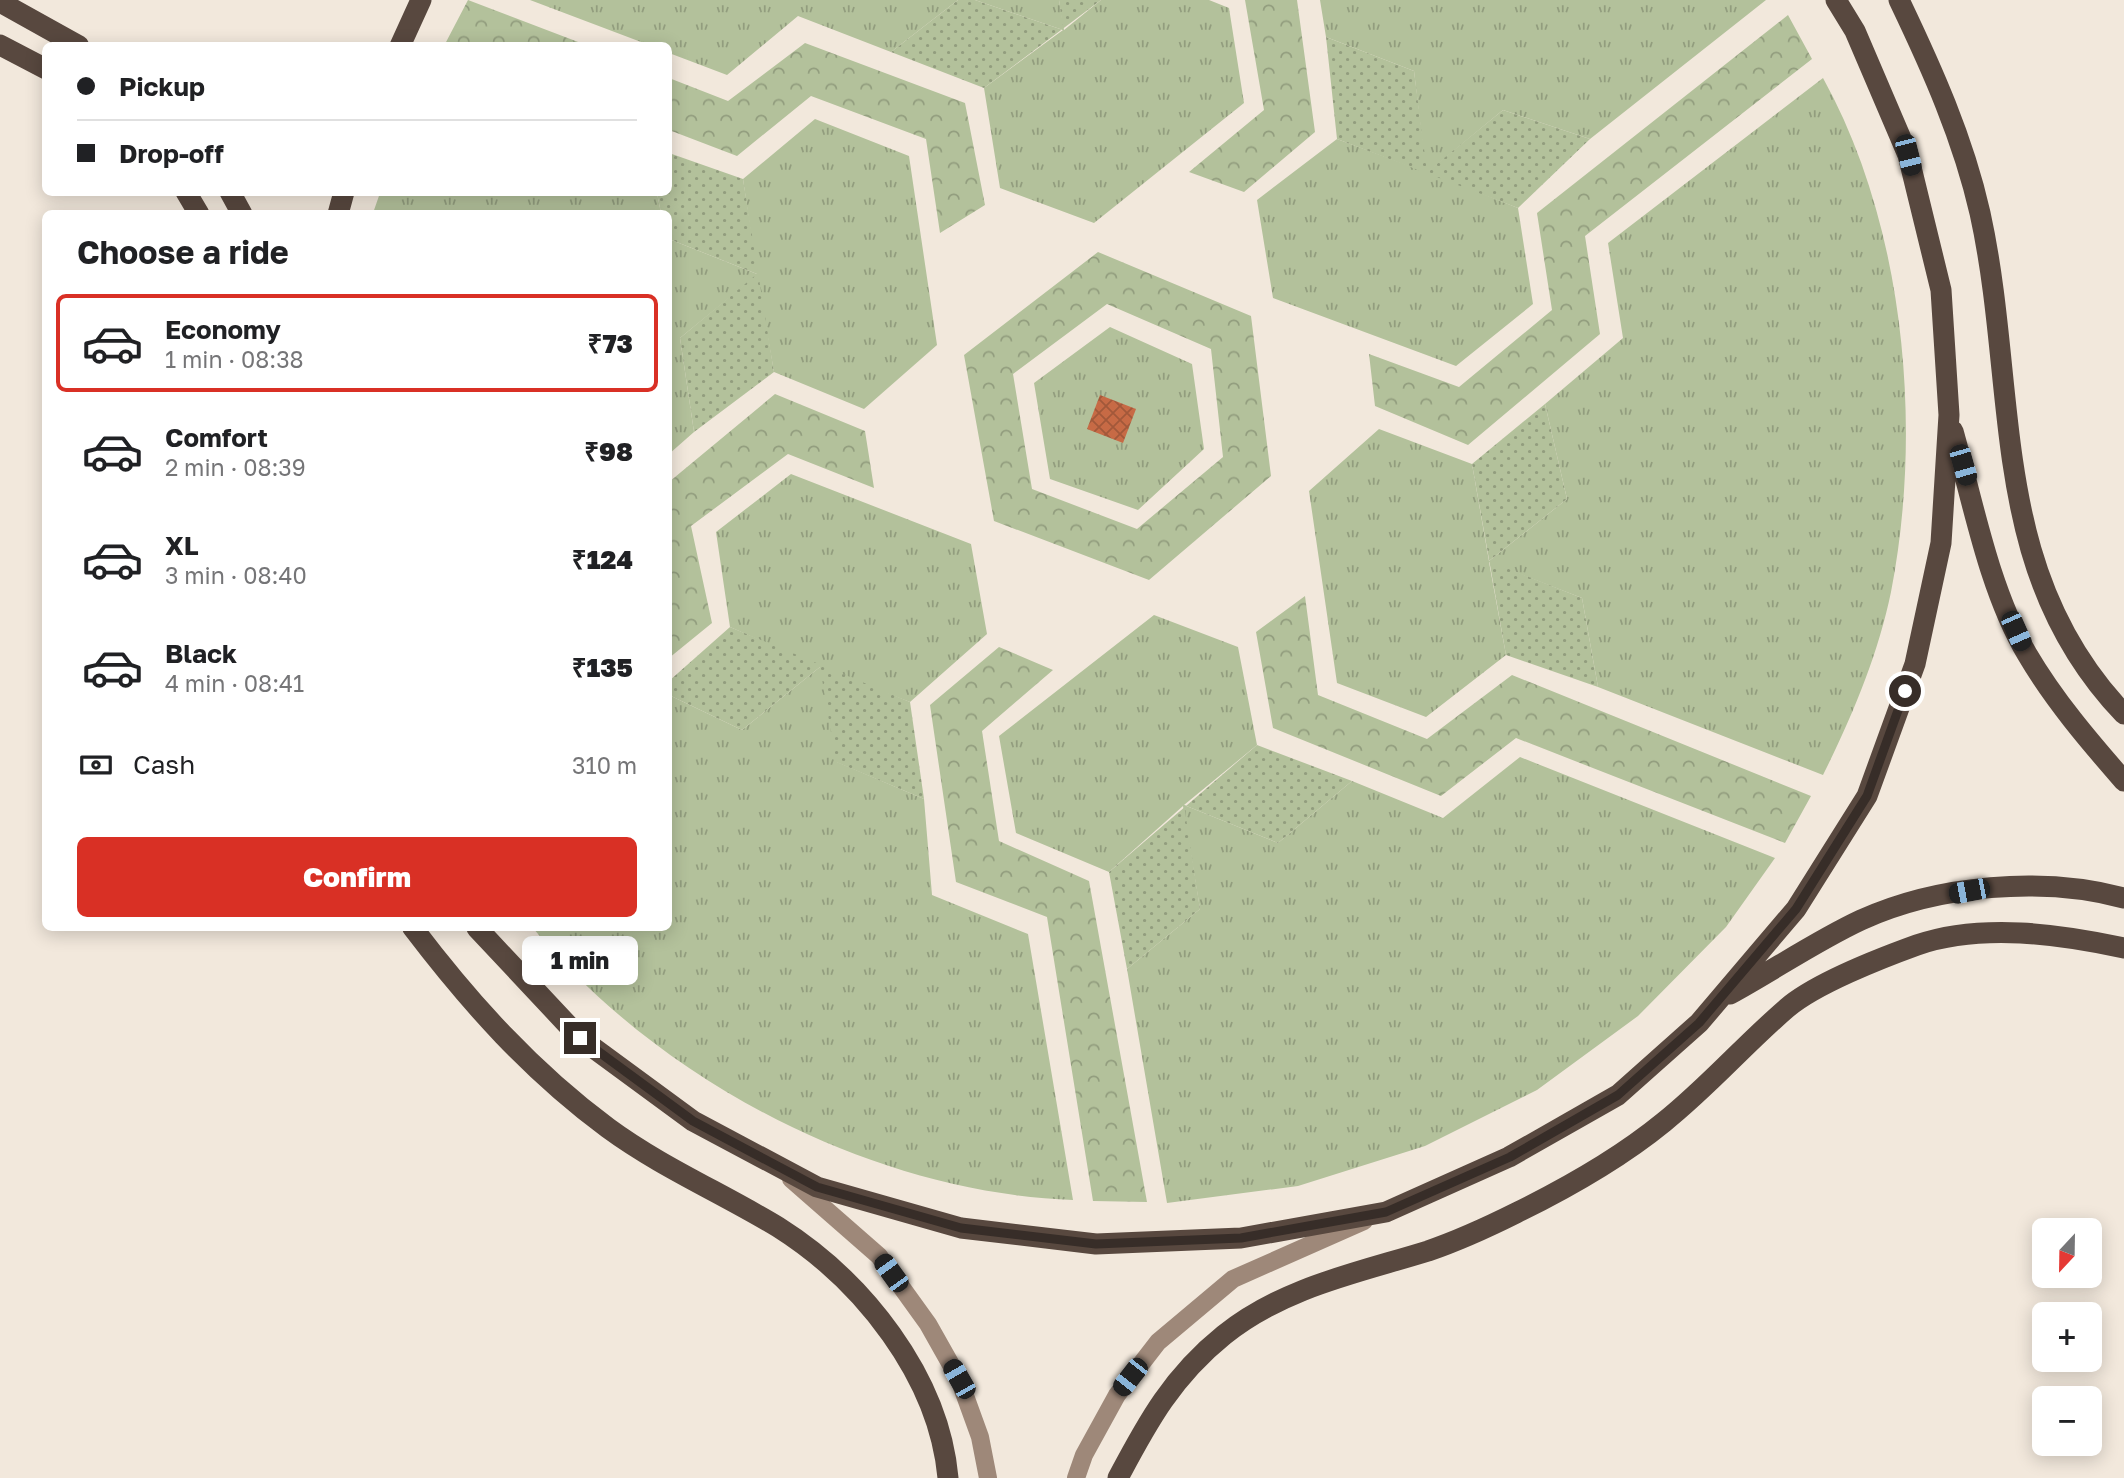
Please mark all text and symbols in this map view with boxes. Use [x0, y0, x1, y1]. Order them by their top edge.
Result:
text: Pickup [119, 71, 205, 102]
car [1893, 132, 1924, 178]
text: Drop-off [119, 138, 224, 169]
text: Choose a ride [77, 233, 289, 271]
icon: car [81, 312, 144, 375]
text: Economy [165, 314, 281, 345]
text: ₹73 [588, 328, 633, 359]
text: 1 min · 08:38 [165, 345, 304, 373]
icon: car [81, 420, 144, 483]
text: Comfort [165, 422, 268, 453]
text: ₹98 [584, 436, 633, 467]
car [1948, 442, 1979, 488]
text: 2 min · 08:39 [165, 453, 306, 481]
icon: car [81, 528, 144, 591]
text: XL [165, 530, 199, 561]
text: ₹124 [572, 544, 633, 575]
text: 3 min · 08:40 [165, 561, 307, 589]
car [1998, 608, 2035, 654]
icon: car [81, 636, 144, 699]
text: Black [165, 638, 237, 669]
text: ₹135 [572, 652, 633, 683]
text: 4 min · 08:41 [165, 669, 304, 697]
route start [1889, 675, 1921, 707]
icon: cash [77, 746, 115, 784]
text: Cash [133, 749, 195, 780]
text: 310 m [572, 751, 637, 779]
button: Confirm [77, 837, 637, 917]
car [1947, 877, 1992, 905]
callout: 1 min [522, 936, 638, 986]
text: 1 min [551, 946, 609, 974]
route end [564, 1022, 596, 1054]
north arrow [2032, 1218, 2102, 1288]
map controls [2032, 1218, 2102, 1456]
car [871, 1250, 912, 1296]
button: + [2032, 1302, 2102, 1372]
car [1109, 1354, 1152, 1400]
car [940, 1356, 979, 1402]
button: − [2032, 1386, 2102, 1456]

